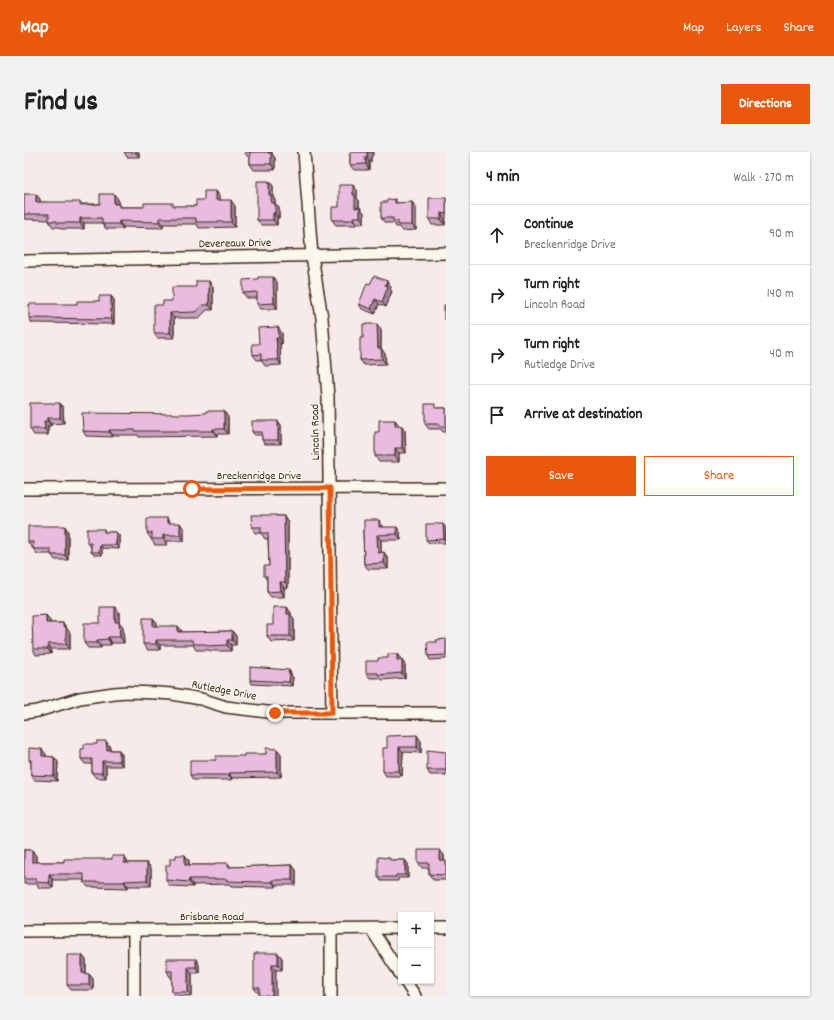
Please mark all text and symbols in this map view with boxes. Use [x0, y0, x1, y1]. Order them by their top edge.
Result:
text: Map [20, 15, 49, 42]
text: Map [683, 18, 704, 38]
text: Layers [726, 18, 761, 38]
text: Share [783, 18, 814, 38]
text: Find us [24, 84, 98, 124]
button: Directions [721, 84, 810, 124]
text: 4 min [486, 166, 520, 190]
text: Walk · 270 m [733, 169, 794, 188]
text: Continue [524, 214, 573, 236]
icon: ahead [486, 224, 508, 246]
text: 90 m [769, 225, 794, 244]
street label: Devereaux Drive [199, 235, 271, 253]
text: Breckenridge Drive [524, 236, 616, 255]
text: Turn right [524, 274, 580, 296]
icon: right [486, 284, 508, 306]
text: 140 m [767, 285, 794, 304]
text: Lincoln Road [524, 296, 585, 315]
text: Turn right [524, 334, 580, 356]
icon: right [486, 344, 508, 366]
text: 40 m [770, 345, 794, 364]
text: Rutledge Drive [524, 356, 595, 375]
street label: Lincoln Road [307, 404, 325, 460]
icon: arrive [486, 404, 508, 426]
text: Arrive at destination [524, 404, 642, 426]
button: Save [486, 456, 636, 496]
button: Share [644, 456, 794, 496]
street label: Breckenridge Drive [217, 468, 301, 485]
route start [183, 480, 201, 498]
street label: Rutledge Drive [190, 676, 258, 706]
route end [266, 704, 284, 722]
street label: Brisbane Road [180, 909, 244, 926]
map controls [398, 912, 434, 984]
button: + [398, 912, 434, 948]
button: − [398, 948, 434, 984]

